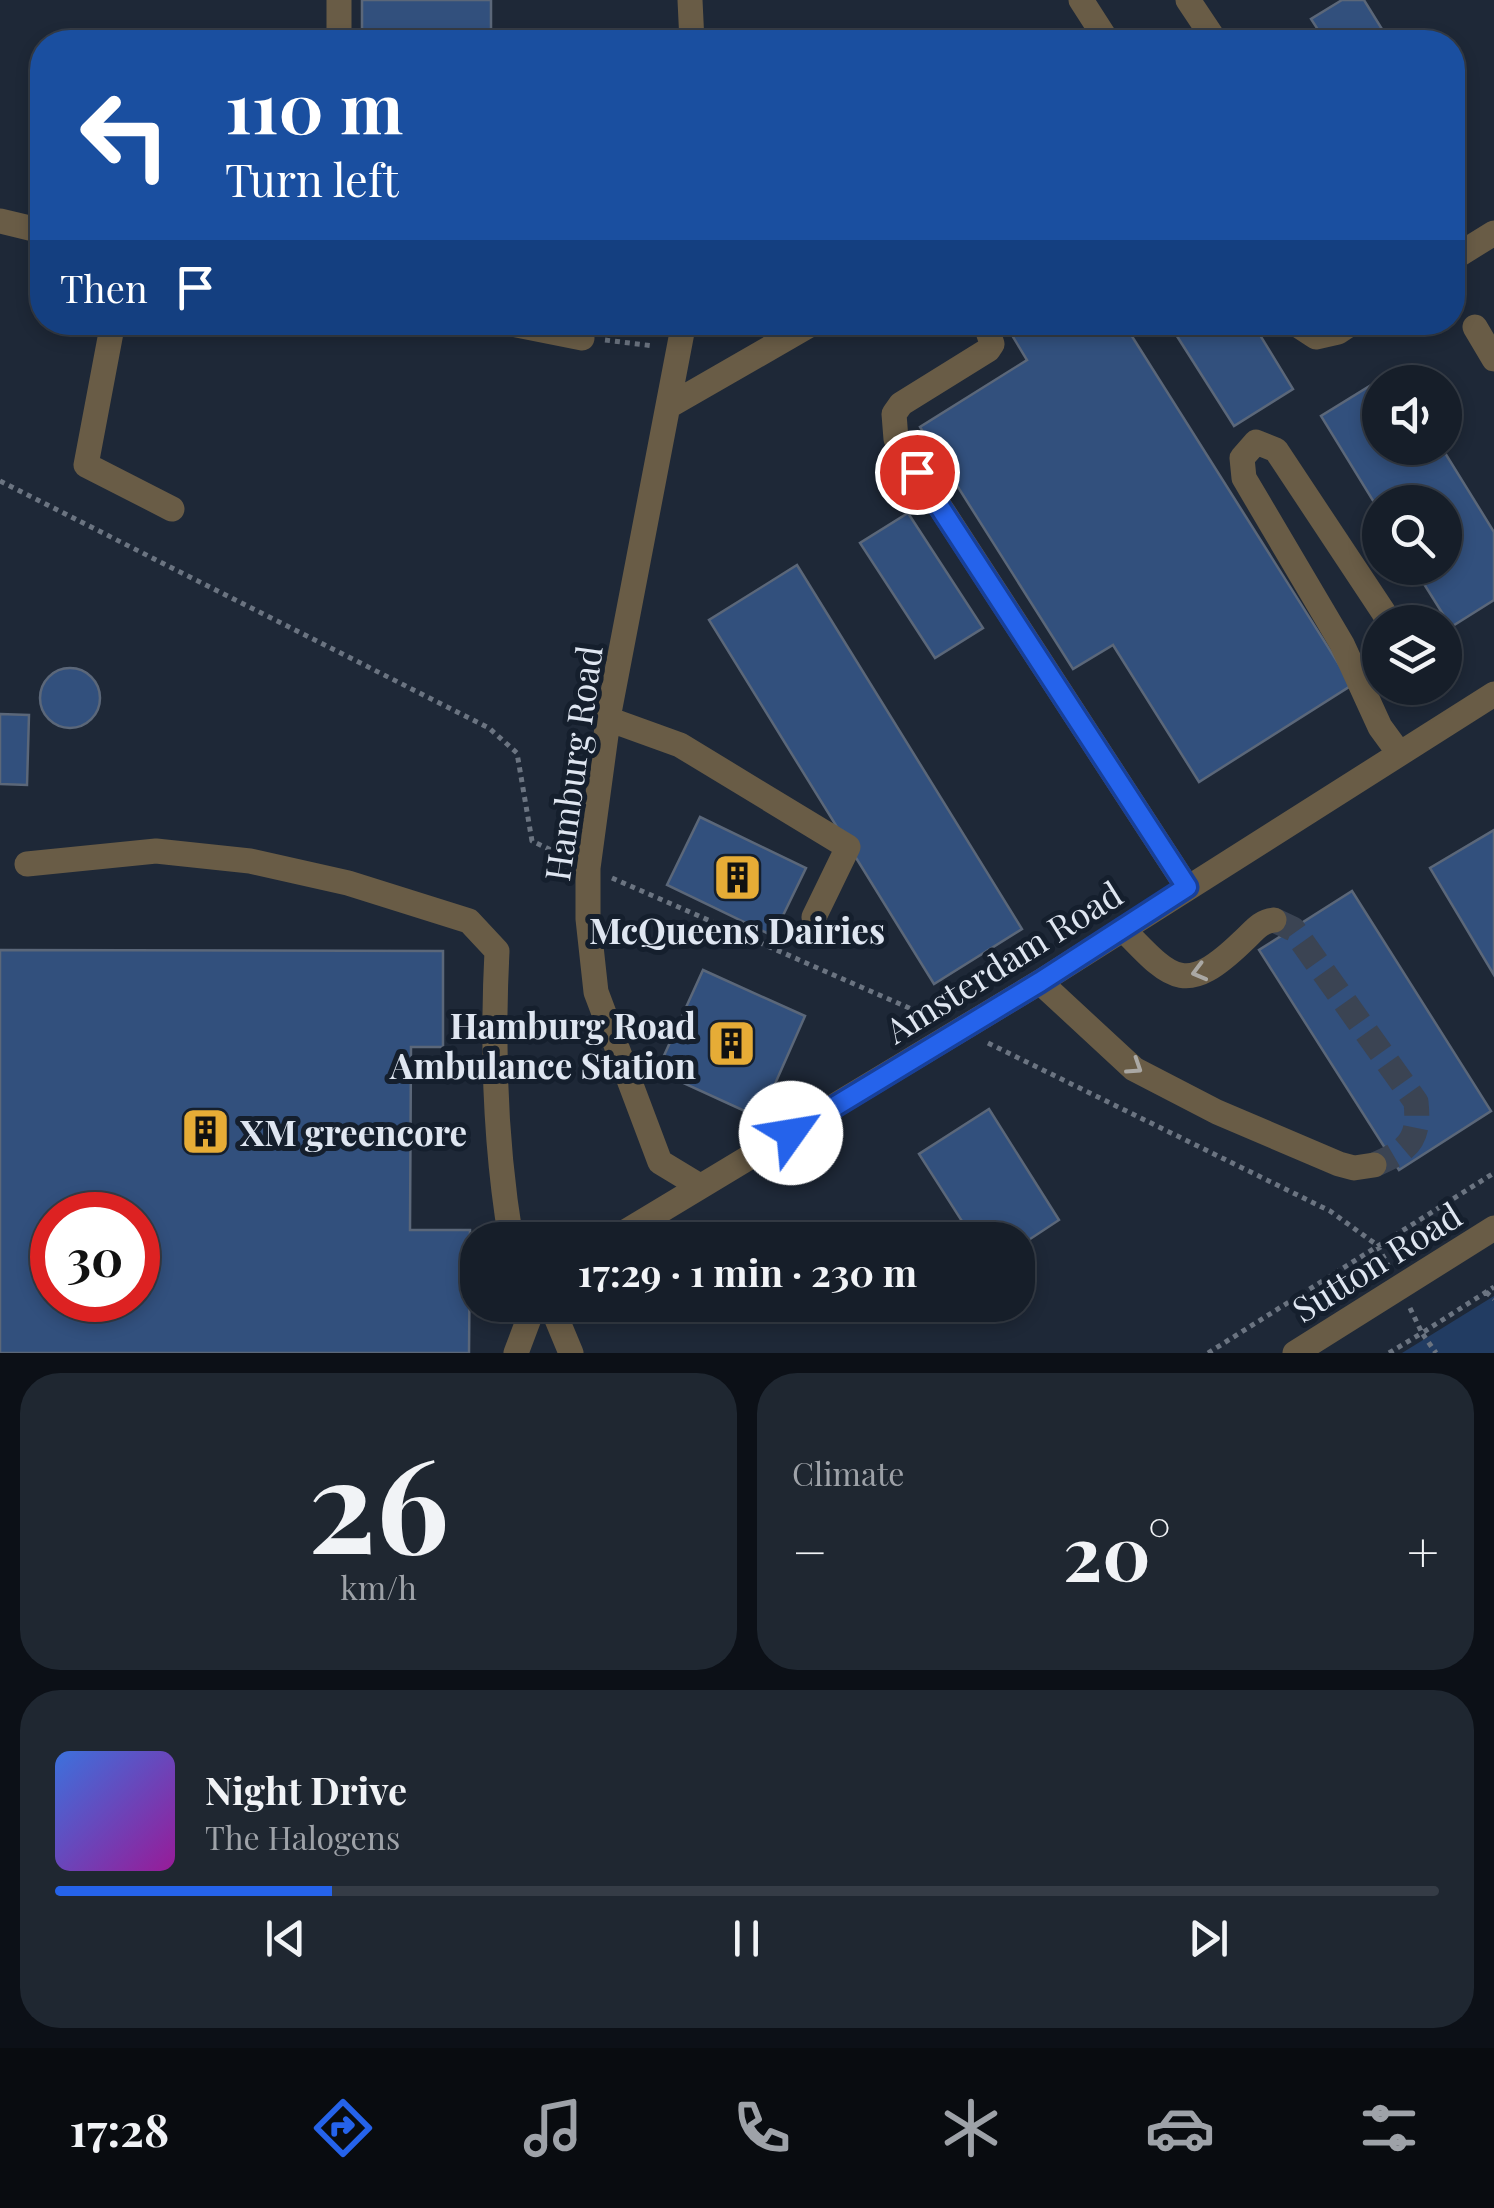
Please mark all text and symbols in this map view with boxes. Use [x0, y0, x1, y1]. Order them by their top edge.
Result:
text: 110 m [225, 58, 403, 152]
icon: left [60, 70, 190, 200]
text: Turn left [225, 148, 399, 208]
icon: arrive [168, 260, 223, 315]
text: Then [60, 262, 148, 313]
map controls [1362, 365, 1462, 705]
button: sound [1362, 365, 1462, 465]
pin [875, 430, 960, 515]
icon: arrive [890, 445, 945, 500]
button: search [1362, 485, 1462, 585]
button: layers [1362, 605, 1462, 705]
street label: Hamburg Road [532, 642, 612, 884]
building icon: McQueens Dairies [711, 851, 763, 903]
street label: Amsterdam Road [875, 869, 1130, 1053]
place label: McQueens Dairies [589, 906, 885, 953]
one-way arrow [1190, 961, 1208, 982]
place label: Hamburg Road Ambulance Station [389, 1001, 697, 1088]
building icon: Hamburg Road Ambulance Station [705, 1018, 757, 1070]
one-way arrow [1124, 1055, 1142, 1074]
position arrow [739, 1081, 843, 1185]
building icon: XM greencore [179, 1105, 231, 1157]
place label: XM greencore [240, 1108, 467, 1155]
street label: Sutton Road [1283, 1190, 1469, 1332]
speed limit sign: 30 [30, 1192, 160, 1322]
text: 17:29 · 1 min · 230 m [578, 1246, 917, 1297]
text: 26 [308, 1413, 449, 1587]
text: Climate [792, 1451, 904, 1494]
text: 20° [1063, 1500, 1171, 1600]
text: − [792, 1513, 828, 1587]
text: + [1407, 1513, 1439, 1587]
text: km/h [340, 1565, 417, 1608]
text: Night Drive [205, 1764, 407, 1815]
text: The Halogens [205, 1815, 400, 1858]
icon: previous [258, 1911, 313, 1966]
icon: pause [719, 1911, 774, 1966]
icon: next [1181, 1911, 1236, 1966]
icon: directions [308, 2093, 378, 2163]
icon: music [518, 2093, 588, 2163]
icon: phone [727, 2093, 797, 2163]
icon: climate [936, 2093, 1006, 2163]
icon: car [1145, 2093, 1215, 2163]
icon: filters [1354, 2093, 1424, 2163]
text: 17:28 [70, 2098, 169, 2158]

